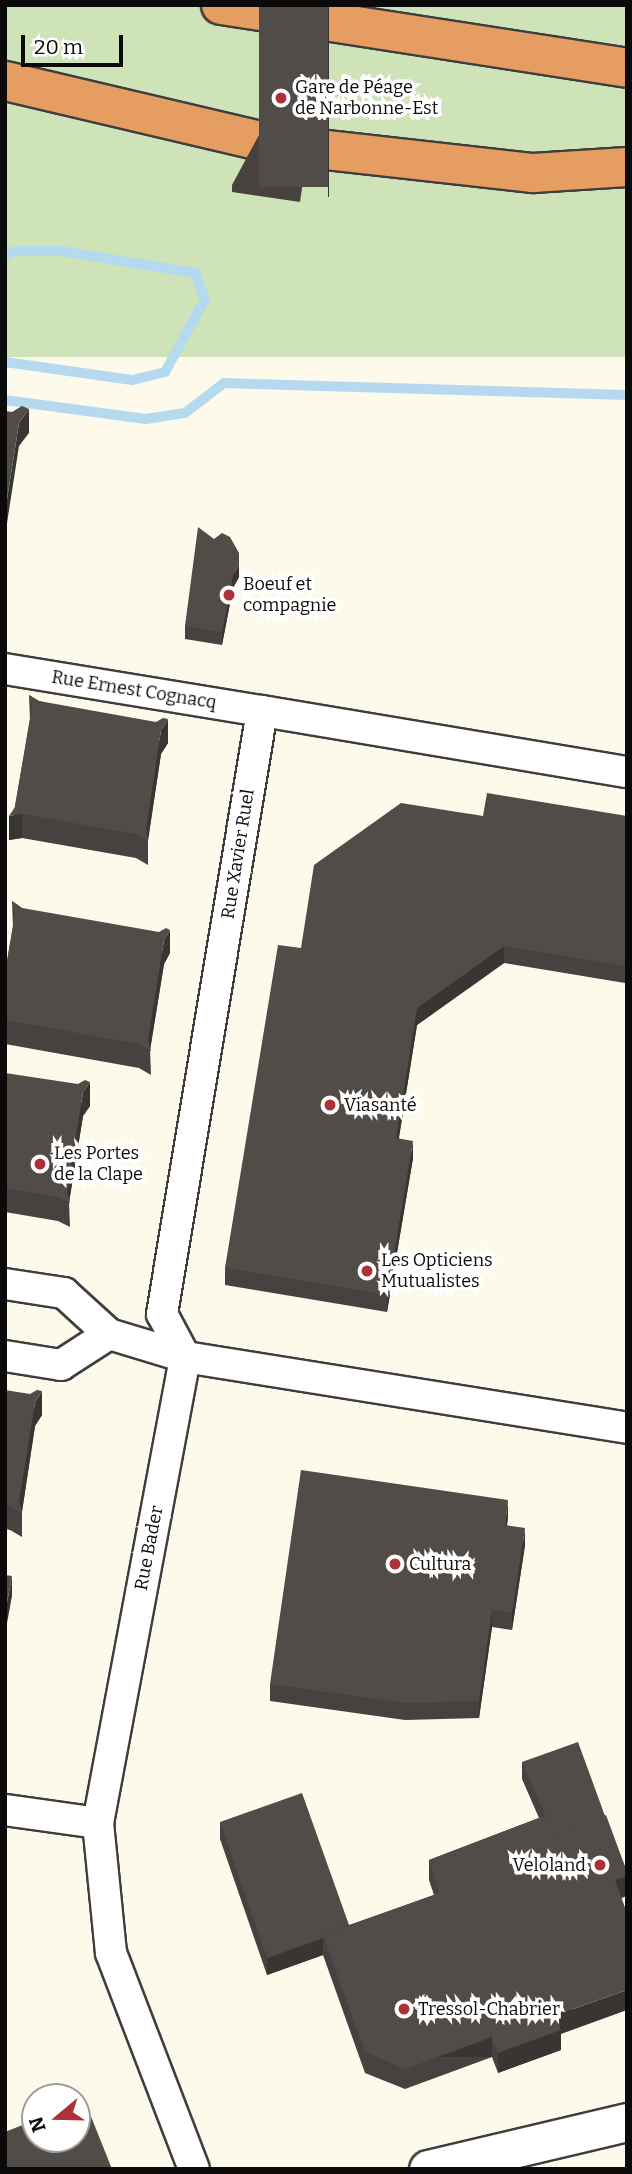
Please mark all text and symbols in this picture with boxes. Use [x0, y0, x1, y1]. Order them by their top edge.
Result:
scale bar [24, 21, 126, 65]
text: 20 m [34, 34, 83, 60]
place label: Gare de Péage de Narbonne-Est [295, 77, 438, 119]
marker: Gare de Péage de Narbonne-Est [273, 90, 289, 106]
place label: Boeuf et compagnie [243, 574, 336, 616]
marker: Boeuf et compagnie [221, 587, 237, 603]
street label: Rue Ernest Cognacq [50, 666, 218, 714]
street label: Rue Xavier Ruel [217, 788, 259, 920]
place label: Viasanté [344, 1094, 417, 1116]
marker: Viasanté [322, 1097, 338, 1113]
place label: Les Portes de la Clape [54, 1143, 143, 1186]
marker: Les Portes de la Clape [32, 1156, 48, 1172]
place label: Les Opticiens Mutualistes [381, 1250, 493, 1292]
marker: Les Opticiens Mutualistes [359, 1263, 375, 1279]
street label: Rue Bader [130, 1504, 168, 1592]
place label: Cultura [409, 1553, 471, 1575]
marker: Cultura [387, 1556, 403, 1572]
place label: Veloland [513, 1854, 586, 1876]
marker: Veloland [592, 1857, 608, 1873]
place label: Tressol-Chabrier [418, 1998, 560, 2020]
marker: Tressol-Chabrier [396, 2001, 412, 2017]
north arrow [21, 2083, 91, 2153]
text: N [24, 2114, 51, 2135]

